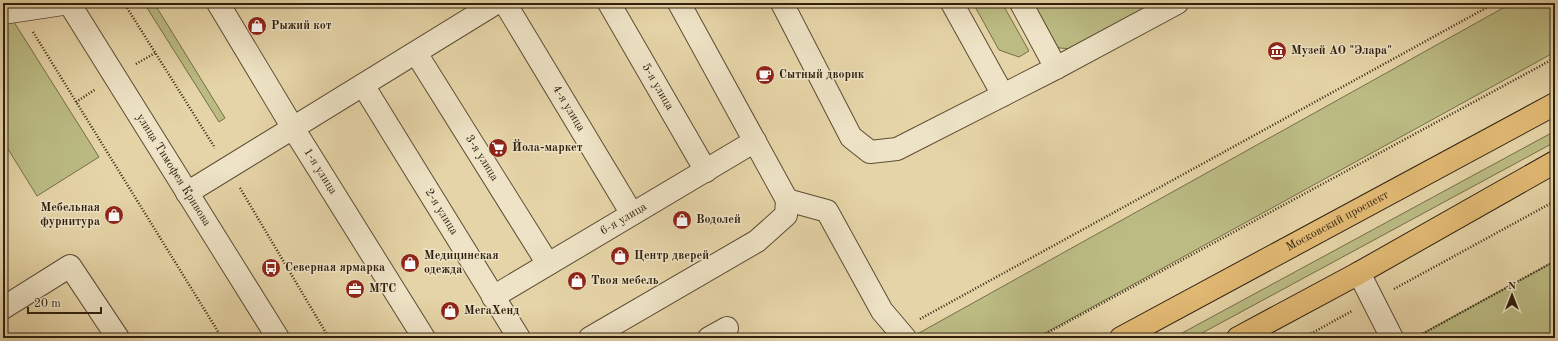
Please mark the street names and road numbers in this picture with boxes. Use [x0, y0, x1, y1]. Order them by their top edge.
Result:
street label: 5-я улица [639, 61, 676, 112]
street label: 4-я улица [550, 83, 587, 134]
street label: улица Тимофея Кривова [134, 112, 213, 229]
street label: 3-я улица [463, 133, 501, 183]
street label: 1-я улица [301, 146, 339, 197]
street label: 2-я улица [423, 187, 460, 237]
street label: Московский проспект [1284, 189, 1391, 254]
street label: 6-я улица [598, 201, 649, 238]

